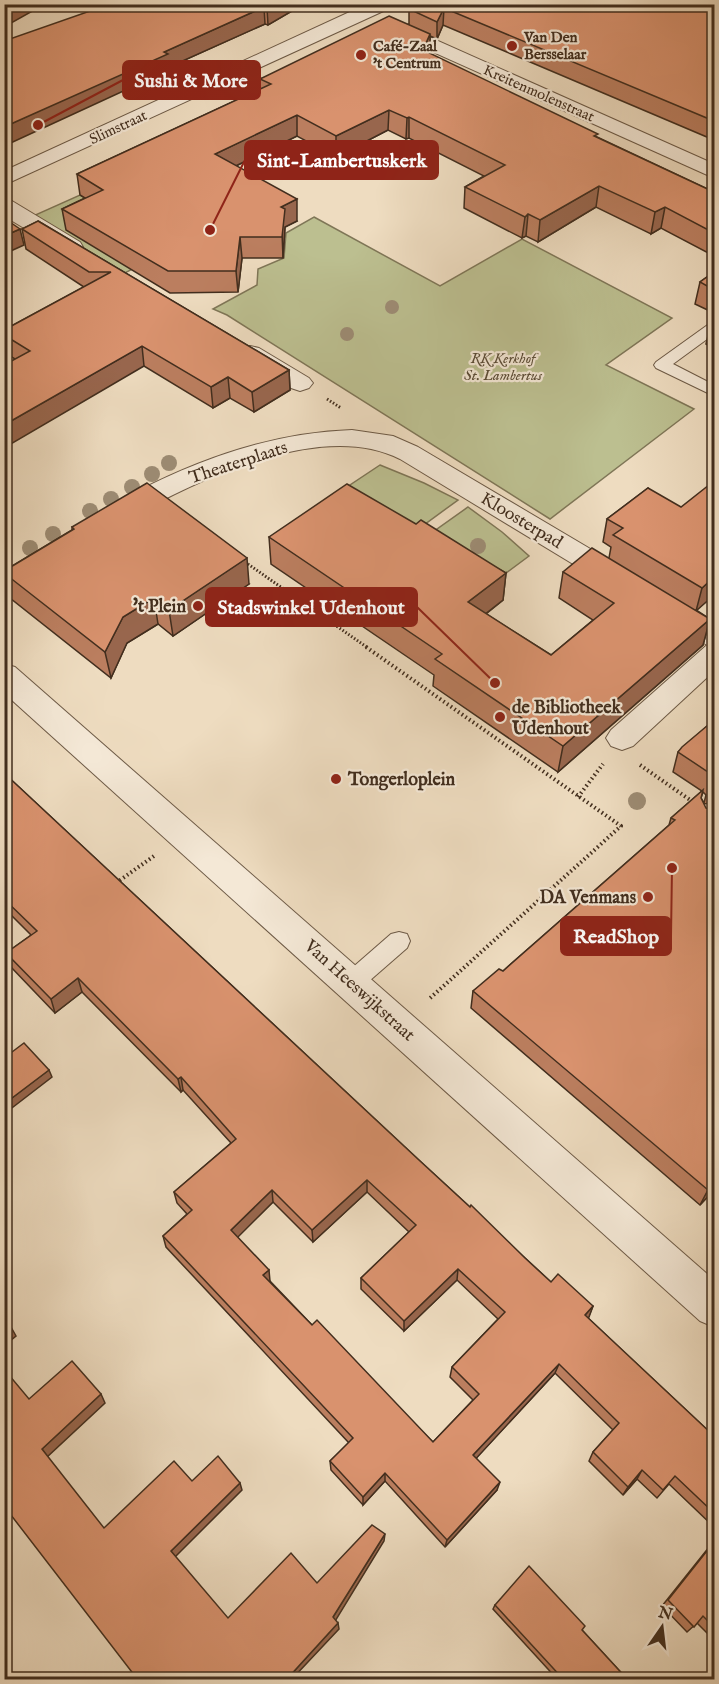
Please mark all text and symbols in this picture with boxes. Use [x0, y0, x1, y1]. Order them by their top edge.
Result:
place label: Van Den Bersselaar [523, 28, 587, 64]
place label: Café-Zaal 't Centrum [373, 37, 442, 73]
marker: Van Den Bersselaar [505, 39, 519, 53]
marker: Café-Zaal 't Centrum [354, 48, 368, 62]
street label: Kreitenmolenstraat [480, 60, 597, 126]
callout: Sushi & More [123, 61, 260, 99]
text: Sushi & More [134, 69, 248, 94]
street label: Slimstraat [86, 106, 150, 149]
callout: Sint-Lambertuskerk [245, 141, 438, 179]
text: Sint-Lambertuskerk [257, 149, 428, 174]
park label: RK Kerkhof St. Lambertus [464, 349, 543, 385]
street label: Theaterplaats [186, 437, 291, 490]
street label: Kloosterpad [476, 488, 567, 555]
callout: Stadswinkel Udenhout [206, 588, 417, 626]
place label: 't Plein [133, 596, 186, 619]
text: Stadswinkel Udenhout [217, 596, 405, 621]
marker: 't Plein [191, 599, 205, 613]
place label: de Bibliotheek Udenhout [511, 697, 623, 741]
marker: de Bibliotheek Udenhout [493, 710, 507, 724]
place label: Tongerloplein [347, 769, 455, 792]
marker: Tongerloplein [329, 772, 343, 786]
place label: DA Venmans [540, 887, 637, 910]
marker: DA Venmans [641, 890, 655, 904]
callout: ReadShop [561, 917, 671, 955]
text: ReadShop [573, 925, 659, 950]
street label: Van Heeswijkstraat [298, 935, 419, 1047]
north arrow [632, 1597, 692, 1657]
text: N [655, 1603, 674, 1626]

